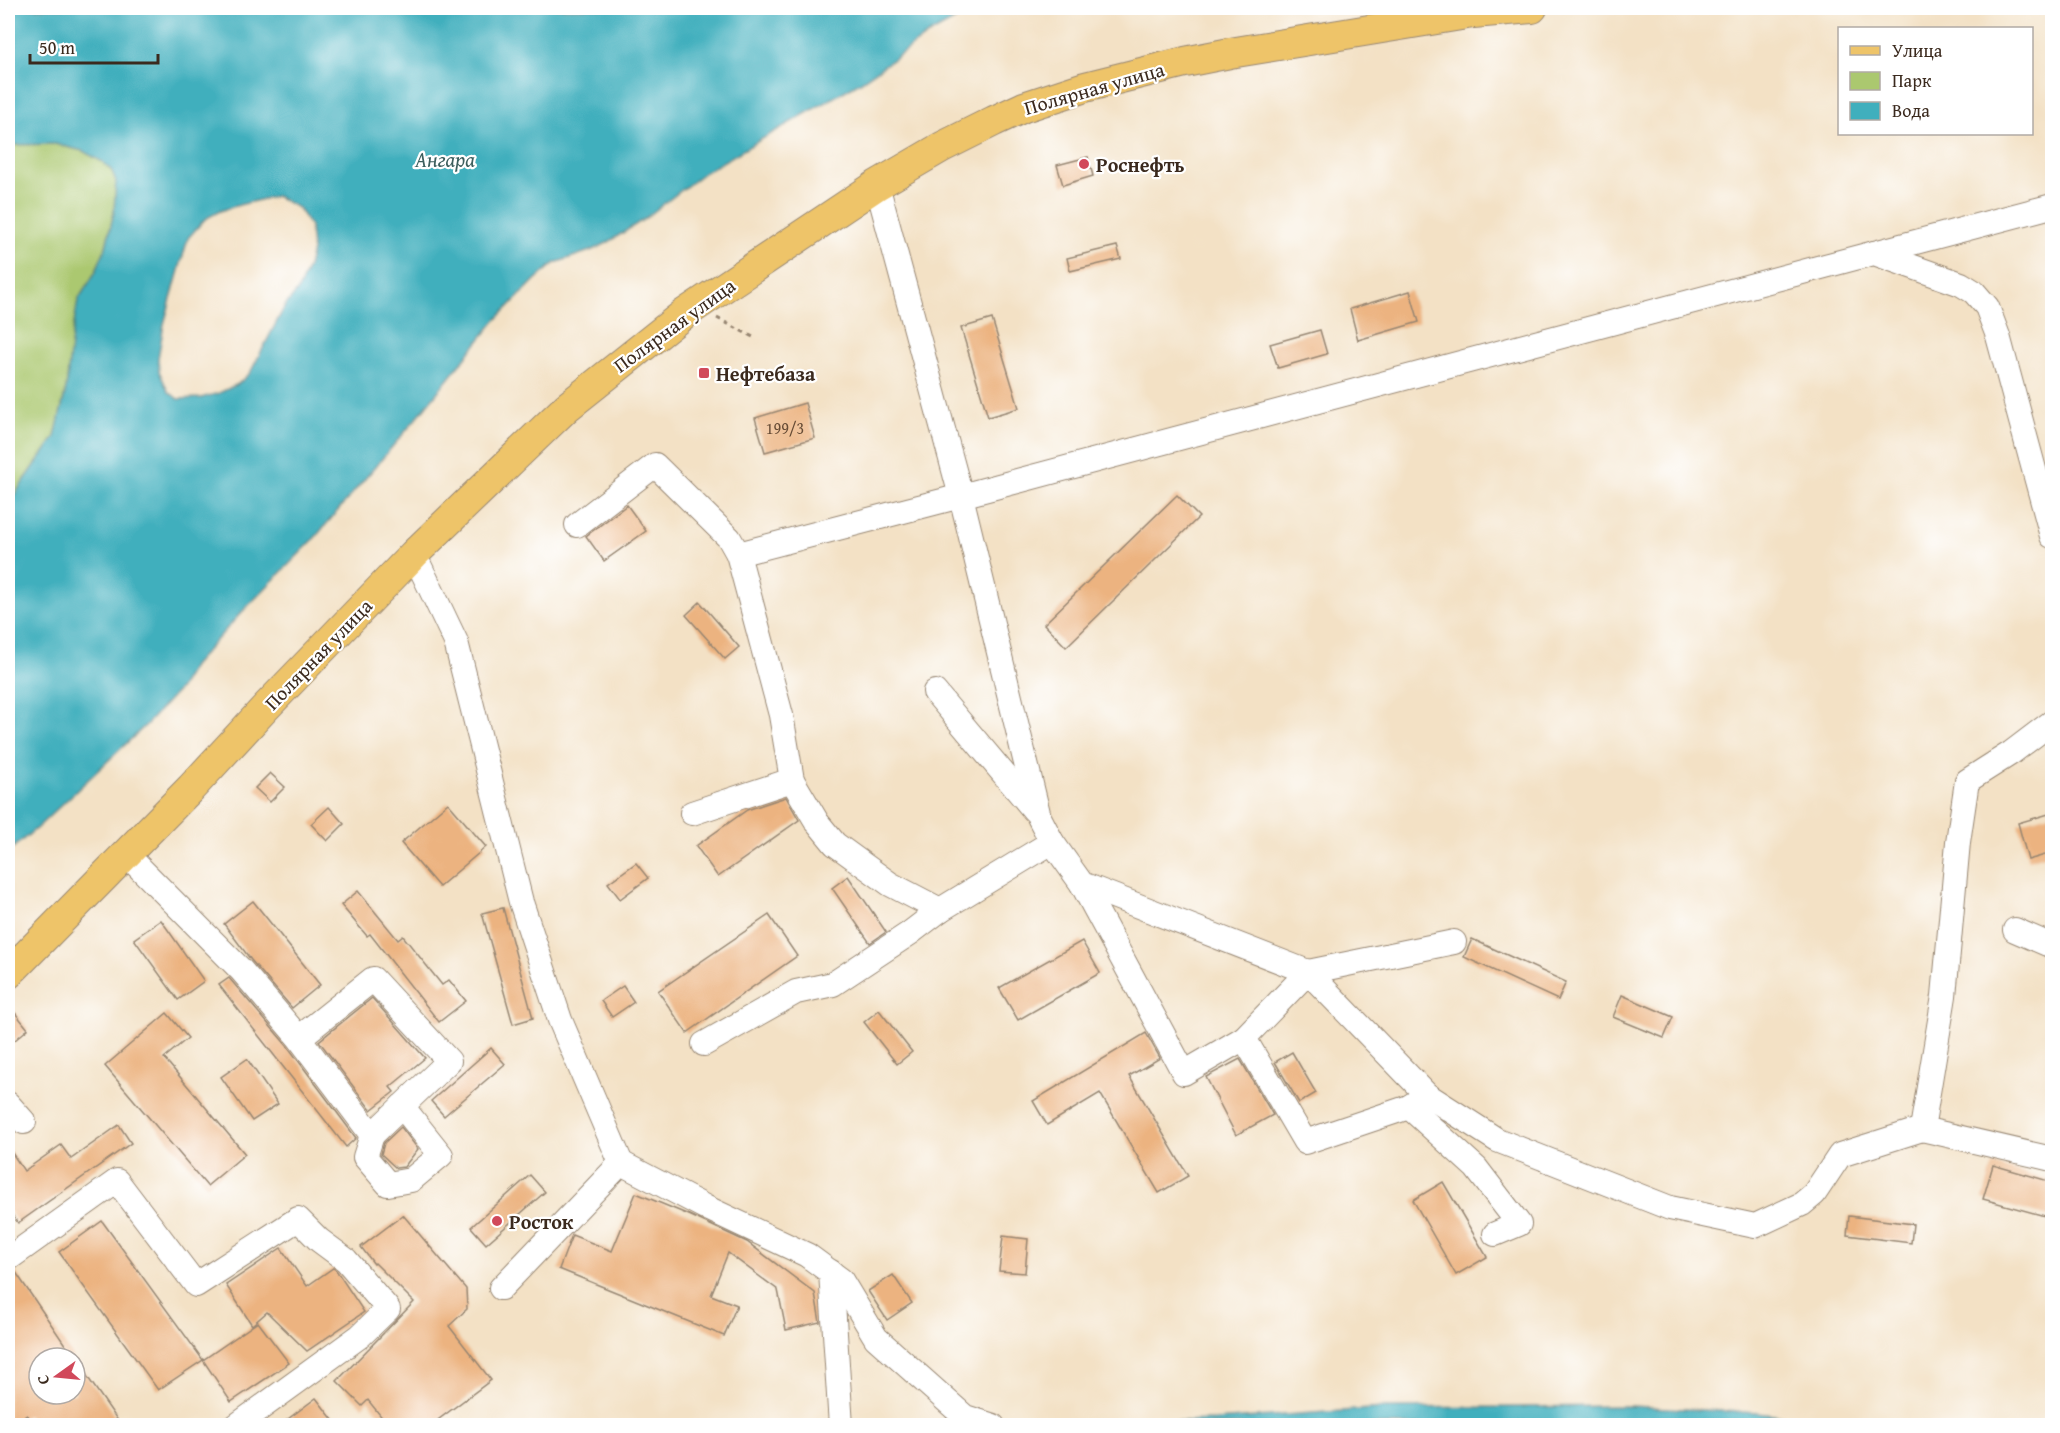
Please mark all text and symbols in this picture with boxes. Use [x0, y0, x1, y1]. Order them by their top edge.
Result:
scale bar [30, 27, 158, 65]
legend [1838, 27, 2033, 135]
text: 50 m [39, 34, 75, 61]
text: Улица [1892, 37, 1943, 64]
street label: Полярная улица [1020, 54, 1168, 122]
text: Парк [1892, 67, 1932, 94]
text: Вода [1892, 97, 1930, 124]
water label: Ангара [414, 144, 475, 175]
place label: Роснефть [1096, 150, 1185, 179]
marker: Роснефть [1077, 157, 1091, 171]
street label: Полярная улица [607, 270, 741, 379]
place label: Нефтебаза [716, 359, 816, 388]
marker: Нефтебаза [697, 366, 711, 380]
house number: 199/3 [766, 416, 804, 440]
street label: Полярная улица [257, 592, 379, 716]
place label: Росток [509, 1207, 574, 1236]
marker: Росток [490, 1214, 504, 1228]
north arrow [27, 1346, 87, 1406]
text: С [30, 1372, 55, 1387]

